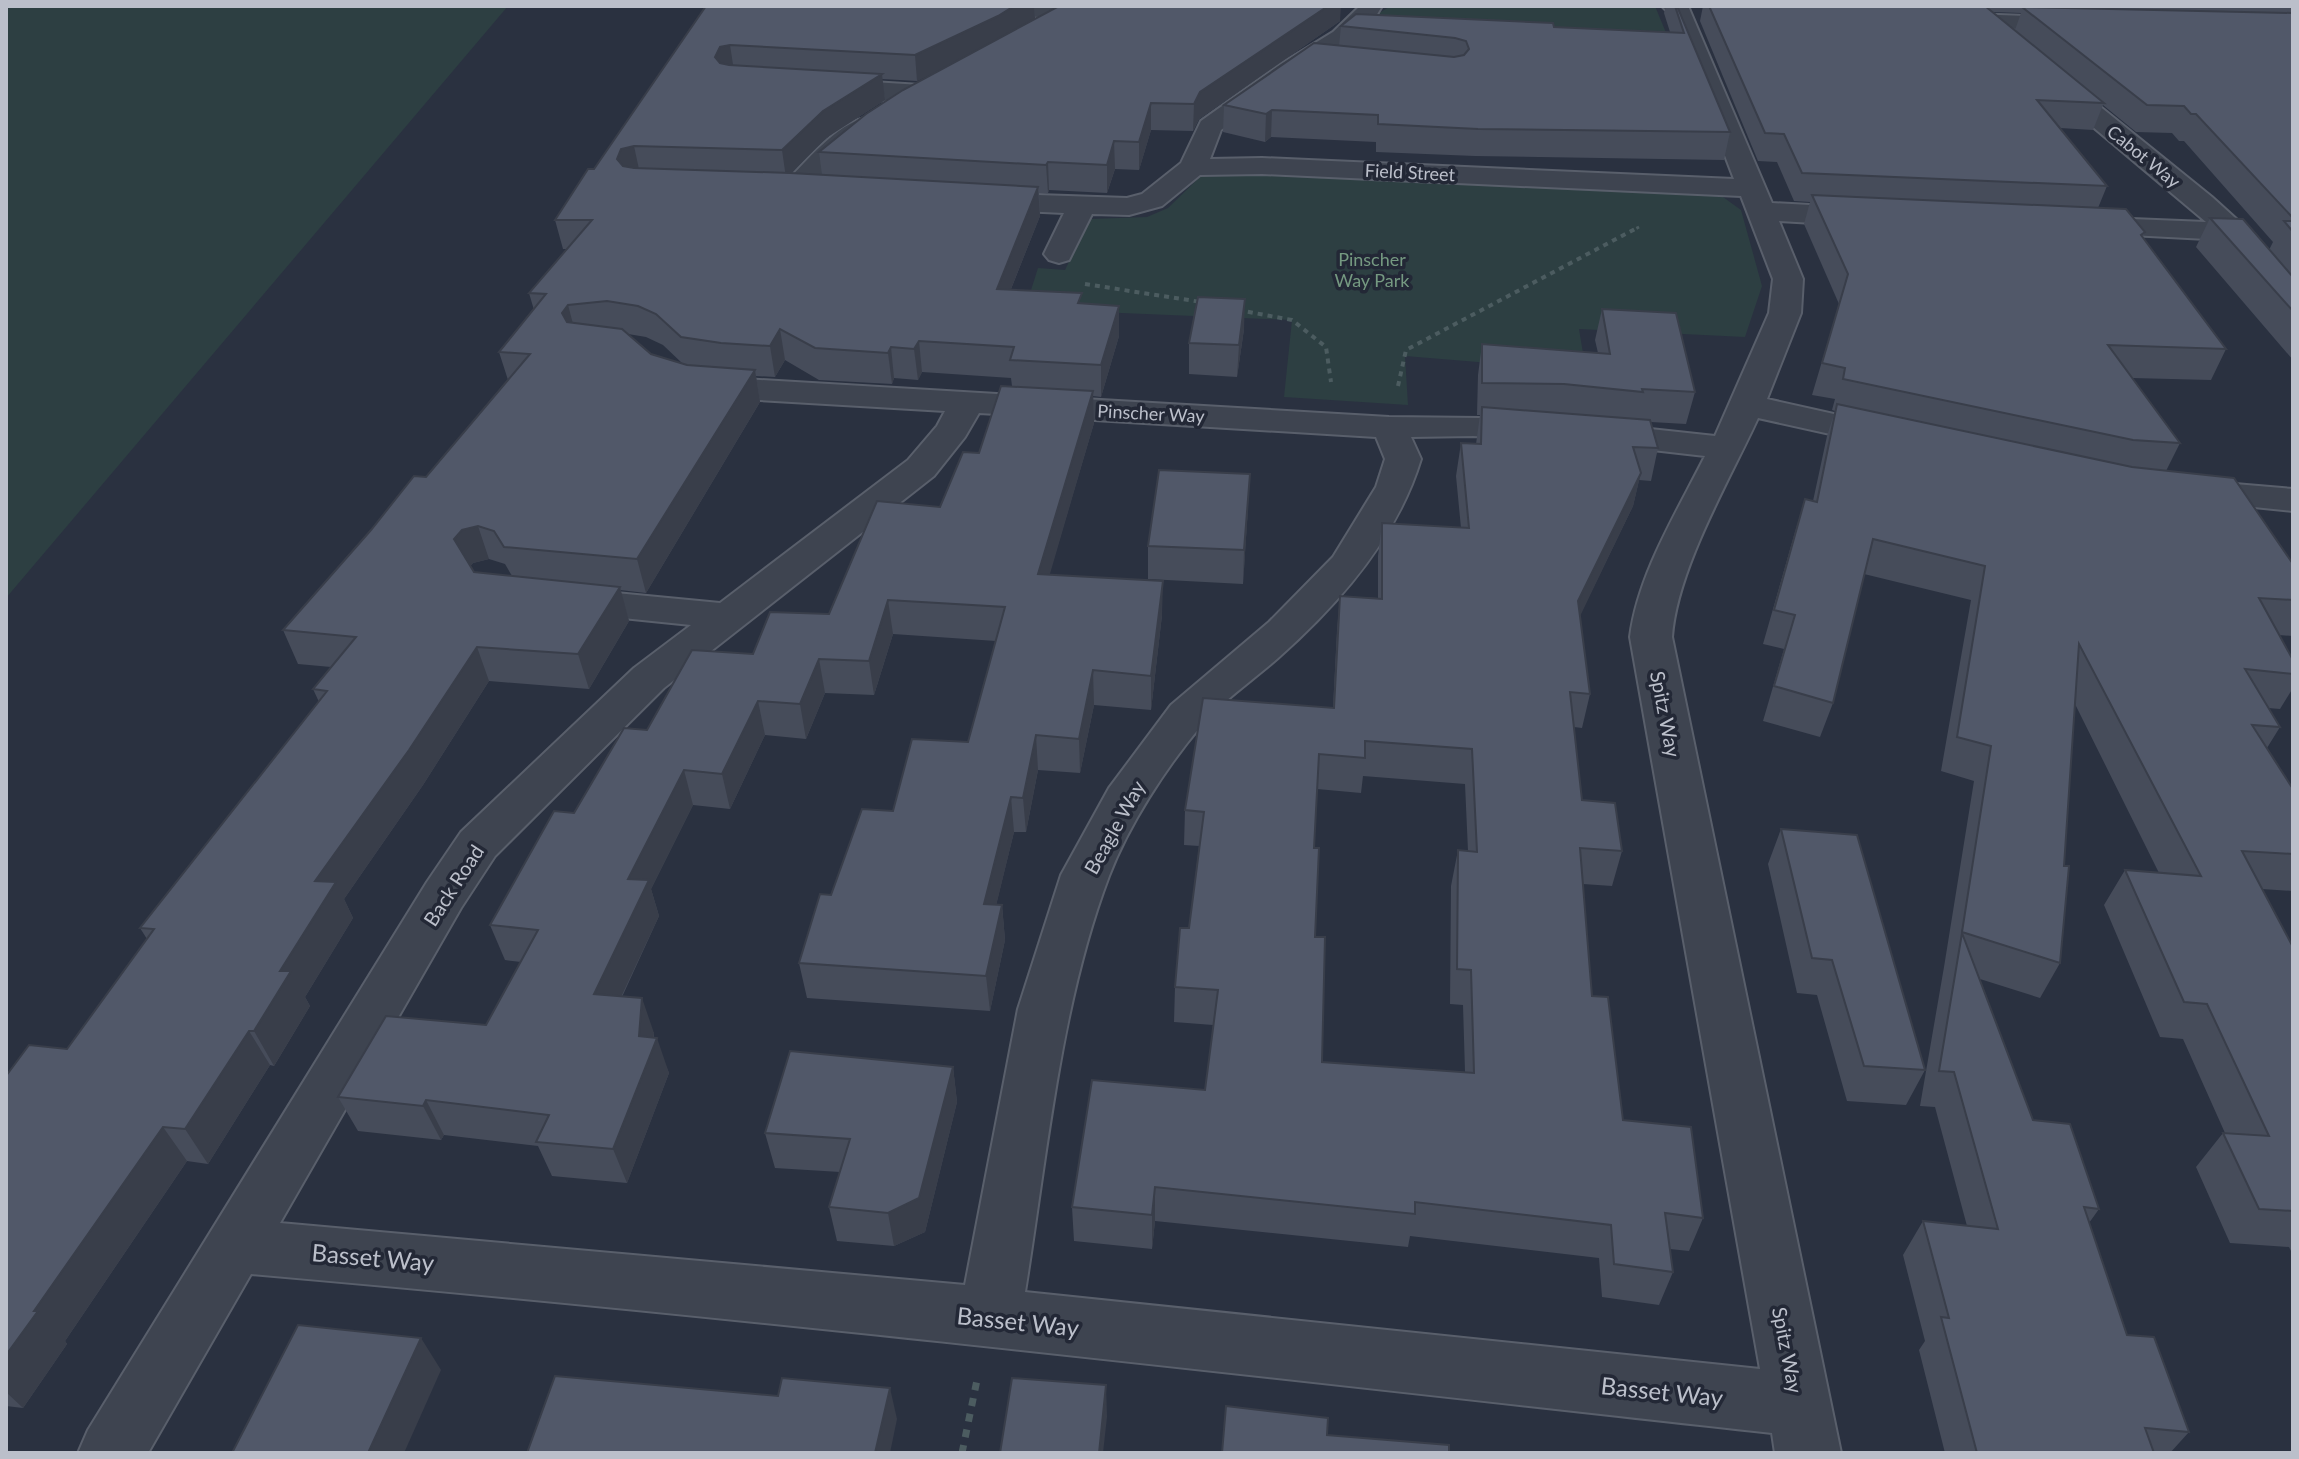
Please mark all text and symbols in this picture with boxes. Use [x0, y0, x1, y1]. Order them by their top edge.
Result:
street label: Cabot Way [2103, 120, 2185, 193]
street label: Field Street [1364, 159, 1456, 185]
park label: Pinscher Way Park [1335, 248, 1410, 291]
street label: Pinscher Way [1097, 399, 1206, 427]
street label: Spitz Way [1646, 669, 1686, 760]
street label: Beagle Way [1078, 775, 1150, 878]
street label: Back Road [418, 840, 488, 930]
street label: Basset Way [311, 1237, 436, 1277]
street label: Basset Way [956, 1300, 1081, 1342]
street label: Spitz Way [1768, 1305, 1808, 1396]
street label: Basset Way [1600, 1370, 1725, 1412]

